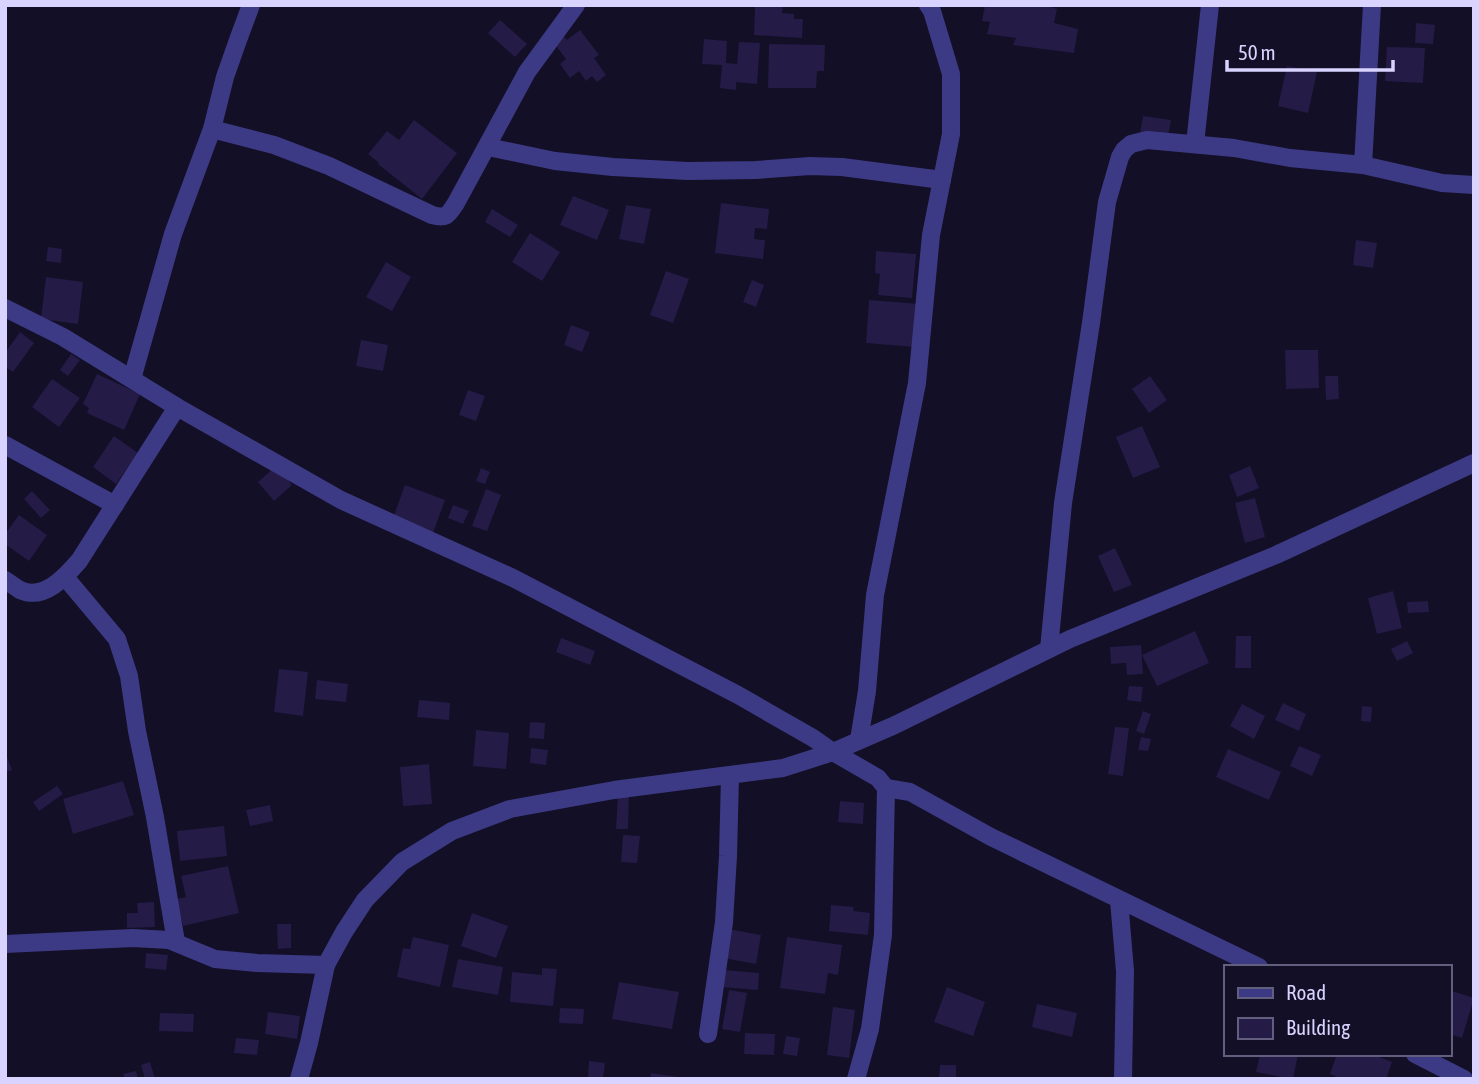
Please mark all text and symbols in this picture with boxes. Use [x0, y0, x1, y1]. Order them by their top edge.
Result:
scale bar [1227, 28, 1393, 72]
text: 50 m [1238, 40, 1276, 64]
legend [1224, 965, 1451, 1056]
text: Road [1286, 980, 1326, 1004]
text: Building [1286, 1015, 1350, 1039]

